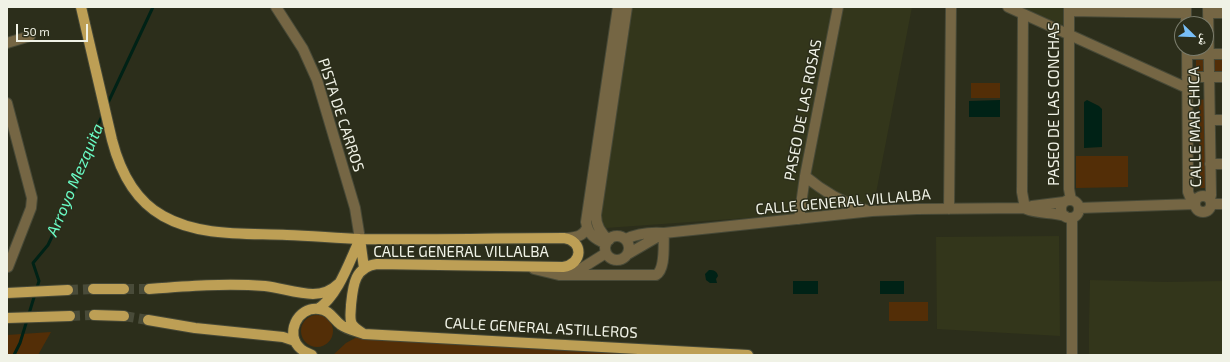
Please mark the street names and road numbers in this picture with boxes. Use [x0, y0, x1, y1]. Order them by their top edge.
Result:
street label: PASEO DE LAS CONCHAS [1045, 22, 1063, 186]
street label: PASEO DE LAS ROSAS [780, 38, 826, 182]
street label: PISTA DE CARROS [314, 56, 368, 174]
street label: CALLE MAR CHICA [1185, 67, 1205, 187]
street label: CALLE GENERAL VILLALBA [755, 185, 931, 219]
street label: CALLE GENERAL VILLALBA [373, 243, 549, 261]
street label: CALLE GENERAL ASTILLEROS [444, 314, 638, 342]

